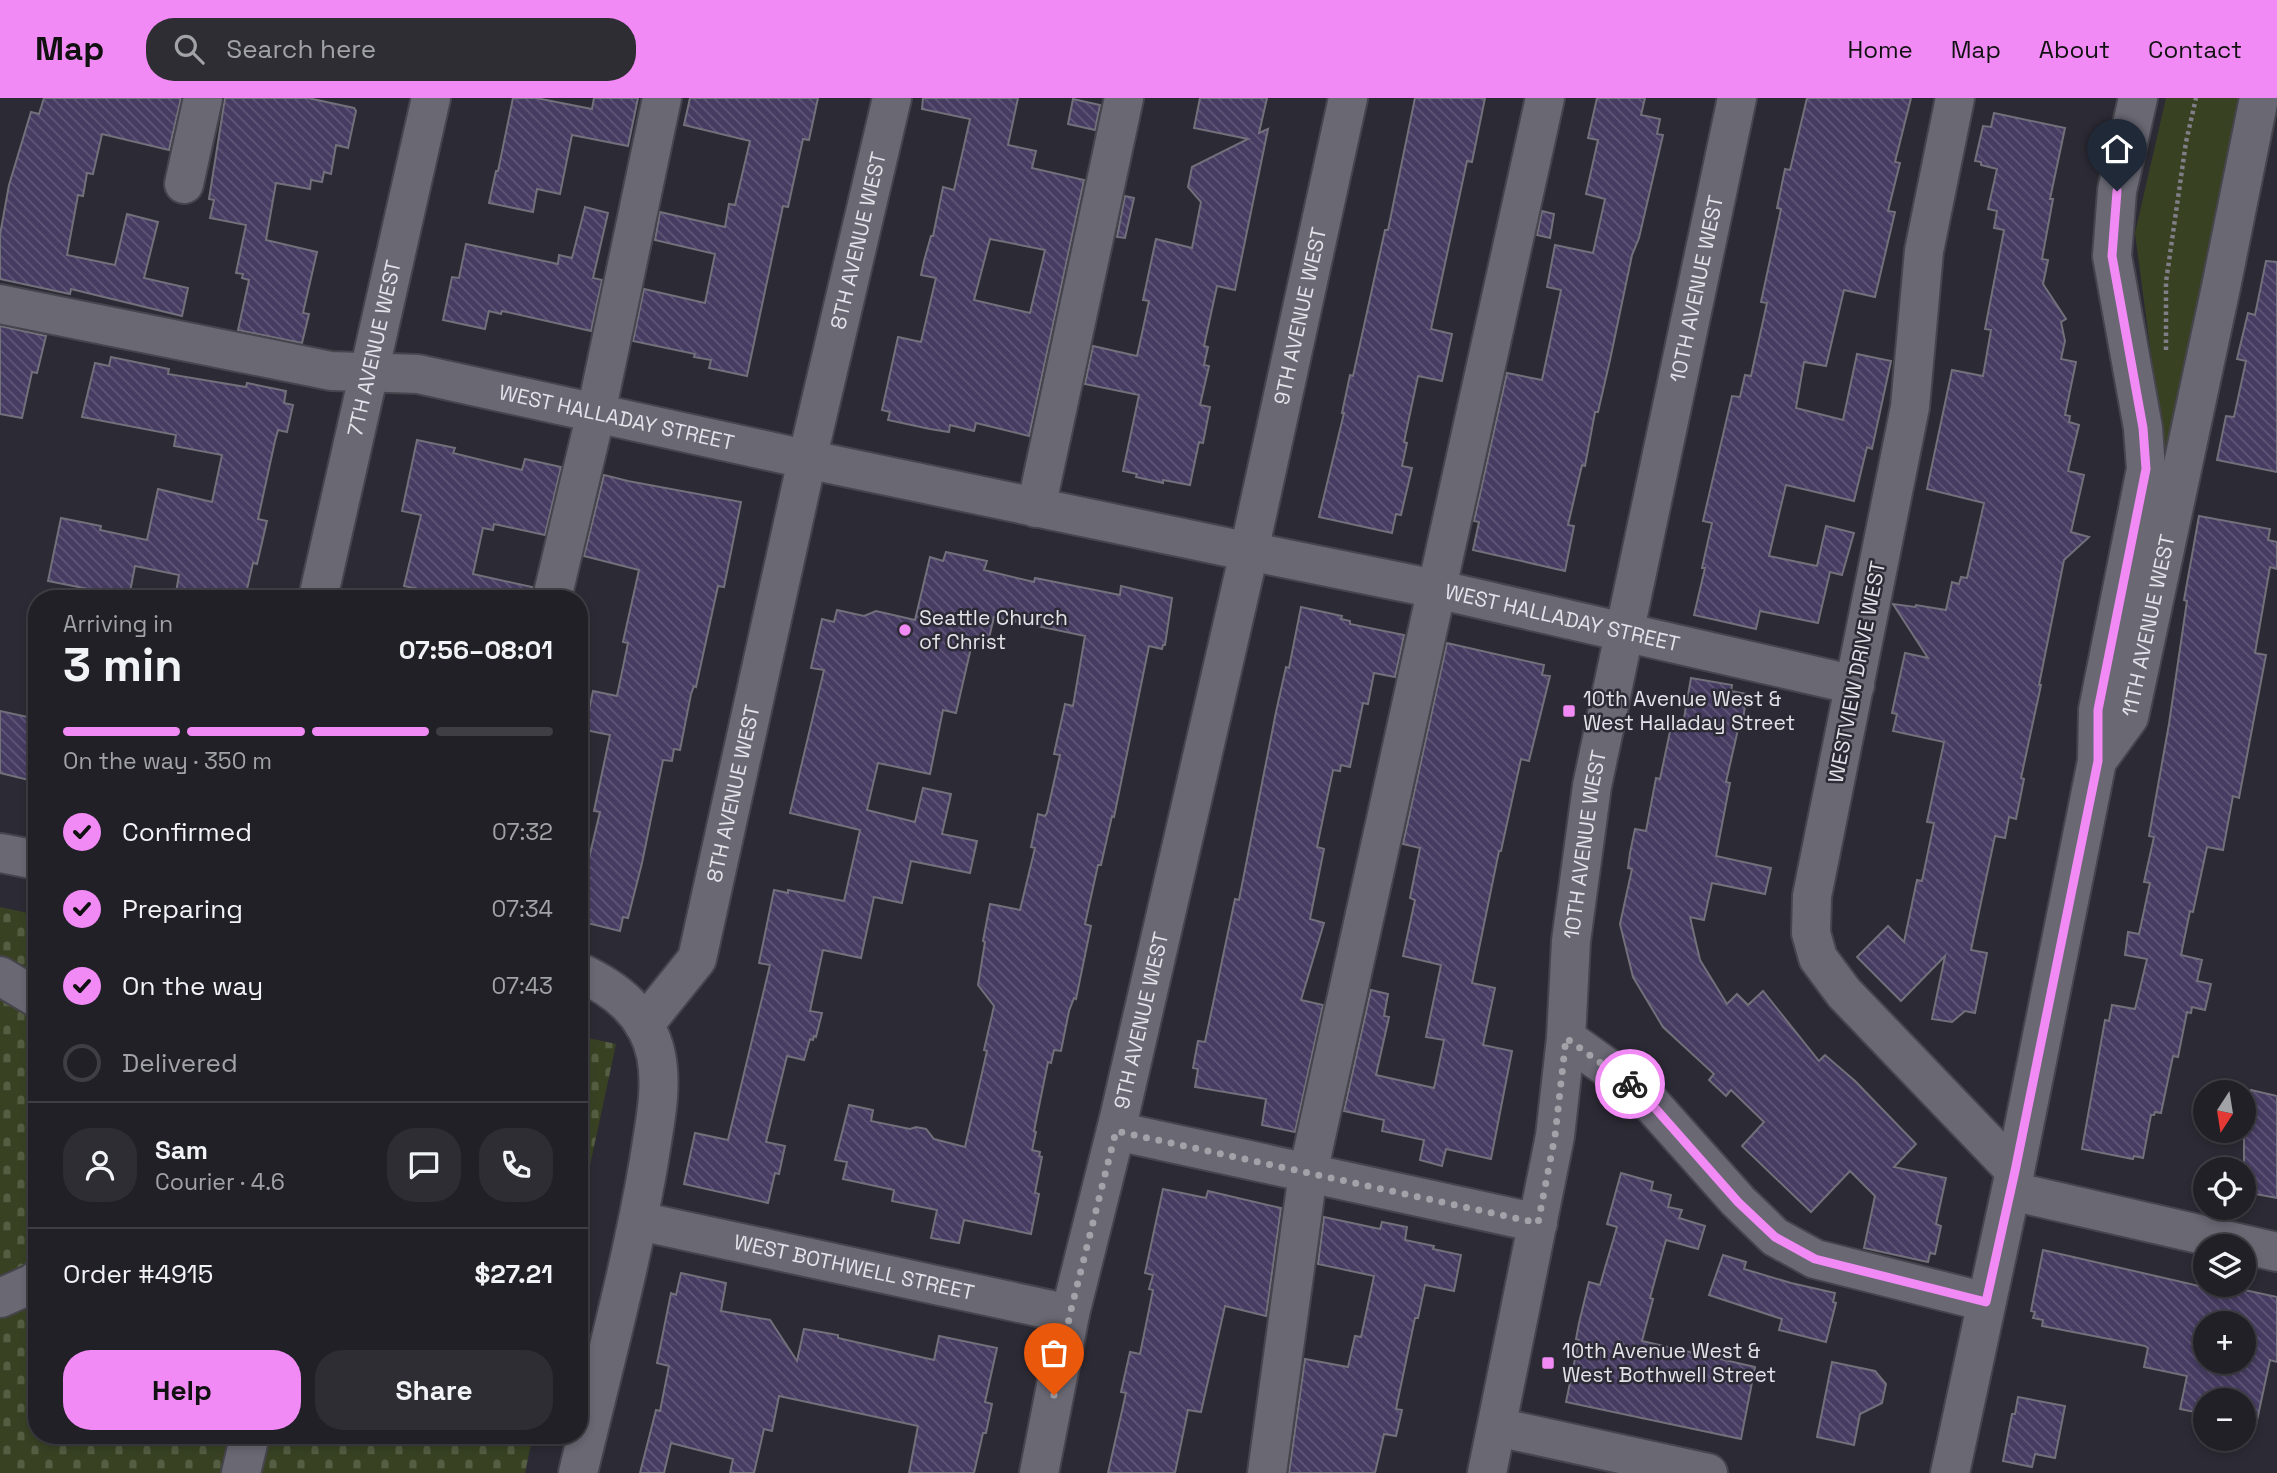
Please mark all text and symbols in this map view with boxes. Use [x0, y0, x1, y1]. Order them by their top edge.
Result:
search box [146, 18, 636, 81]
text: Map [35, 28, 104, 70]
icon: search [170, 30, 208, 68]
text: Search here [226, 32, 376, 66]
text: Home [1847, 34, 1913, 65]
text: Map [1951, 34, 2001, 65]
text: About [2039, 34, 2110, 65]
text: Contact [2148, 34, 2242, 65]
pin [2087, 119, 2147, 191]
icon: home [2098, 130, 2136, 168]
street label: 8TH AVENUE WEST [824, 149, 892, 332]
street label: 10TH AVENUE WEST [1663, 193, 1729, 385]
street label: 9TH AVENUE WEST [1267, 225, 1332, 407]
street label: 7TH AVENUE WEST [341, 257, 407, 439]
street label: WEST HALLADAY STREET [496, 378, 737, 456]
street label: 11TH AVENUE WEST [2115, 532, 2181, 719]
street label: WESTVIEW DRIVE WEST [1822, 559, 1891, 785]
street label: WEST HALLADAY STREET [1442, 577, 1682, 657]
place label: Seattle Church of Christ [919, 604, 1068, 655]
text: Arriving in [63, 609, 173, 639]
marker: Seattle Church of Christ [897, 622, 913, 638]
text: 07:56–08:01 [399, 633, 553, 667]
text: 3 min [63, 636, 183, 694]
place label: 10th Avenue West & West Halladay Street [1583, 685, 1795, 736]
street label: 8TH AVENUE WEST [700, 702, 766, 885]
marker: 10th Avenue West & West Halladay Street [1561, 703, 1577, 719]
text: On the way · 350 m [63, 746, 272, 776]
street label: 10TH AVENUE WEST [1557, 748, 1612, 940]
icon: check [63, 813, 101, 851]
text: Confirmed [122, 815, 252, 849]
text: 07:32 [492, 817, 553, 847]
icon: check [63, 890, 101, 928]
text: Preparing [122, 892, 243, 926]
text: 07:34 [492, 894, 553, 924]
street label: 9TH AVENUE WEST [1107, 929, 1174, 1112]
icon: check [63, 967, 101, 1005]
text: On the way [122, 969, 263, 1003]
text: 07:43 [492, 971, 553, 1001]
text: Delivered [122, 1046, 238, 1080]
courier [1595, 1049, 1665, 1119]
icon: bike [1611, 1065, 1649, 1103]
north arrow [2193, 1080, 2256, 1143]
map controls [2193, 1080, 2256, 1451]
button: person [63, 1128, 137, 1202]
button: chat [387, 1128, 461, 1202]
button: phone [479, 1128, 553, 1202]
text: Sam [155, 1133, 208, 1167]
button: locate [2193, 1157, 2256, 1220]
text: Courier · 4.6 [155, 1167, 285, 1197]
street label: WEST BOTHWELL STREET [732, 1228, 977, 1306]
button: layers [2193, 1234, 2256, 1297]
text: Order #4915 [63, 1257, 213, 1291]
text: $27.21 [474, 1257, 553, 1291]
button: + [2193, 1311, 2256, 1374]
pin [1024, 1323, 1084, 1395]
icon: bag [1035, 1334, 1073, 1372]
place label: 10th Avenue West & West Bothwell Street [1562, 1337, 1776, 1388]
button: Help [63, 1350, 301, 1430]
button: Share [315, 1350, 553, 1430]
marker: 10th Avenue West & West Bothwell Street [1540, 1355, 1556, 1371]
button: − [2193, 1388, 2256, 1451]

